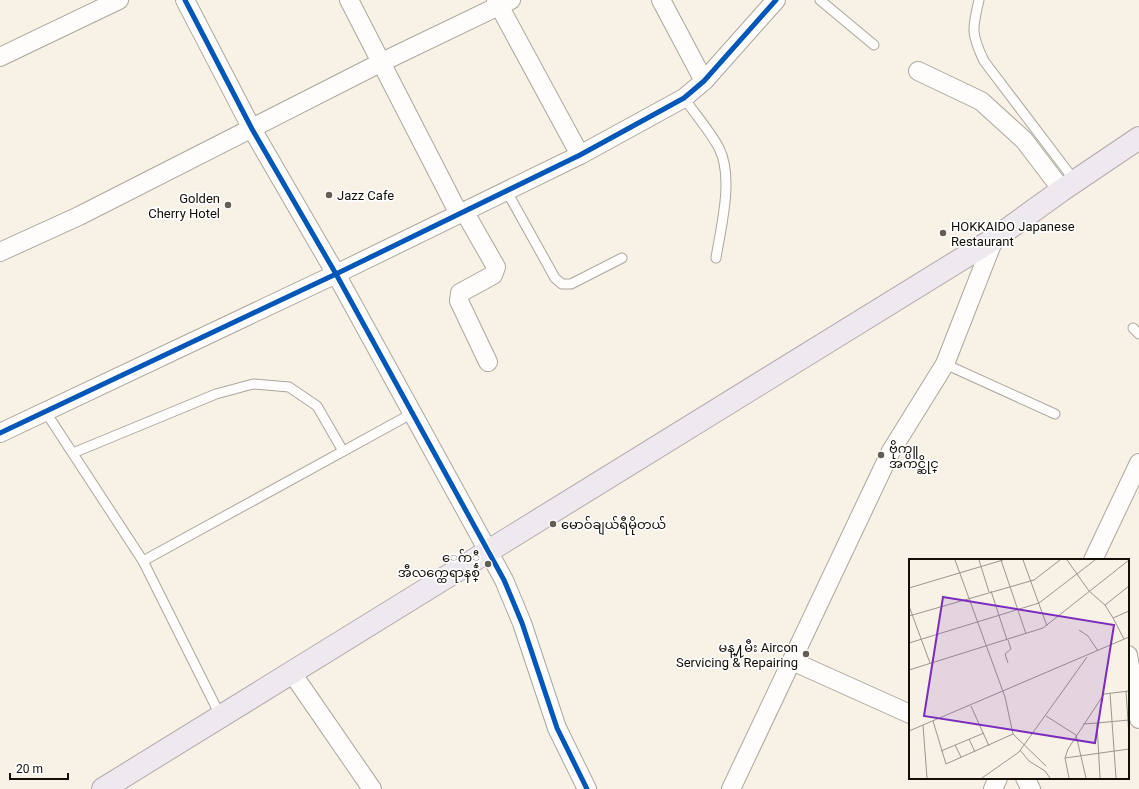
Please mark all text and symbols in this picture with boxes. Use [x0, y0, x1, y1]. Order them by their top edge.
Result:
place label: Jazz Cafe [337, 188, 394, 203]
marker: Jazz Cafe [324, 190, 334, 200]
place label: Golden Cherry Hotel [148, 191, 220, 221]
marker: Golden Cherry Hotel [223, 200, 233, 210]
place label: HOKKAIDO Japanese Restaurant [951, 219, 1075, 249]
marker: HOKKAIDO Japanese Restaurant [938, 228, 948, 238]
place label: ဗိုက္ပူ အကင္ဆိုင္ [889, 440, 939, 474]
marker: ဗိုက္ပူ အကင္ဆိုင္ [876, 450, 886, 460]
place label: မောဝ်ချယ်ရီမိုတယ် [561, 516, 666, 535]
marker: မောဝ်ချယ်ရီမိုတယ် [548, 519, 558, 529]
place label: ေဂ်ာ္နီ အီလက္ထေရာနစ္ [398, 549, 480, 583]
marker: ေဂ်ာ္နီ အီလက္ထေရာနစ္ [483, 559, 493, 569]
inset map [909, 559, 1129, 779]
place label: မန္႔မီး Aircon Servicing & Repairing [676, 639, 798, 670]
marker: မန္႔မီး Aircon Servicing & Repairing [801, 649, 811, 659]
scale bar [10, 755, 68, 781]
text: 20 m [16, 762, 43, 776]

